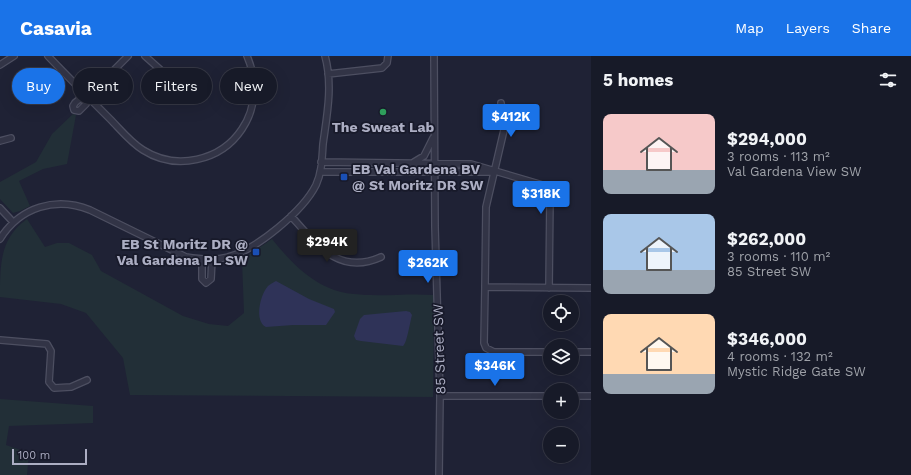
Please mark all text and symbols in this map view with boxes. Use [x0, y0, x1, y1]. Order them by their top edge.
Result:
text: Casavia [20, 17, 92, 40]
text: Map [735, 20, 764, 36]
text: Layers [786, 20, 830, 36]
text: Share [852, 20, 891, 36]
chip: Buy [12, 68, 65, 104]
chip: Rent [73, 68, 133, 104]
chip: Filters [141, 68, 212, 104]
chip: New [220, 68, 277, 104]
icon: filters [877, 69, 899, 91]
text: 5 homes [603, 70, 673, 90]
pin: $412K [483, 104, 539, 138]
marker: The Sweat Lab [378, 107, 388, 117]
text: $412K [492, 109, 530, 124]
place label: The Sweat Lab [332, 119, 435, 135]
text: $294,000 [727, 129, 807, 149]
icon: home [635, 130, 683, 178]
text: 3 rooms · 113 m² [727, 149, 830, 164]
place label: EB Val Gardena BV @ St Moritz DR SW [352, 161, 483, 193]
text: Val Gardena View SW [727, 164, 862, 179]
marker: EB Val Gardena BV @ St Moritz DR SW [339, 172, 349, 182]
pin: $318K [513, 181, 569, 215]
text: $318K [522, 186, 560, 201]
pin: $294K [299, 229, 355, 263]
text: $262,000 [727, 229, 806, 249]
icon: home [635, 230, 683, 278]
text: $294K [306, 234, 348, 249]
place label: EB St Moritz DR @ Val Gardena PL SW [117, 236, 248, 268]
marker: EB St Moritz DR @ Val Gardena PL SW [251, 247, 261, 257]
text: 3 rooms · 110 m² [727, 249, 830, 264]
pin: $262K [400, 250, 456, 284]
text: $262K [408, 255, 448, 270]
text: 85 Street SW [727, 264, 811, 279]
map controls [543, 295, 579, 463]
button: locate [543, 295, 579, 331]
street label: 85 Street SW [429, 303, 449, 395]
text: $346,000 [727, 329, 807, 349]
icon: home [635, 330, 683, 378]
button: layers [543, 339, 579, 375]
text: 4 rooms · 132 m² [727, 349, 833, 364]
pin: $346K [467, 353, 523, 387]
text: $346K [474, 358, 516, 373]
text: Mystic Ridge Gate SW [727, 364, 866, 379]
button: + [543, 383, 579, 419]
button: − [543, 427, 579, 463]
scale bar [12, 447, 87, 466]
text: 100 m [18, 449, 50, 462]

